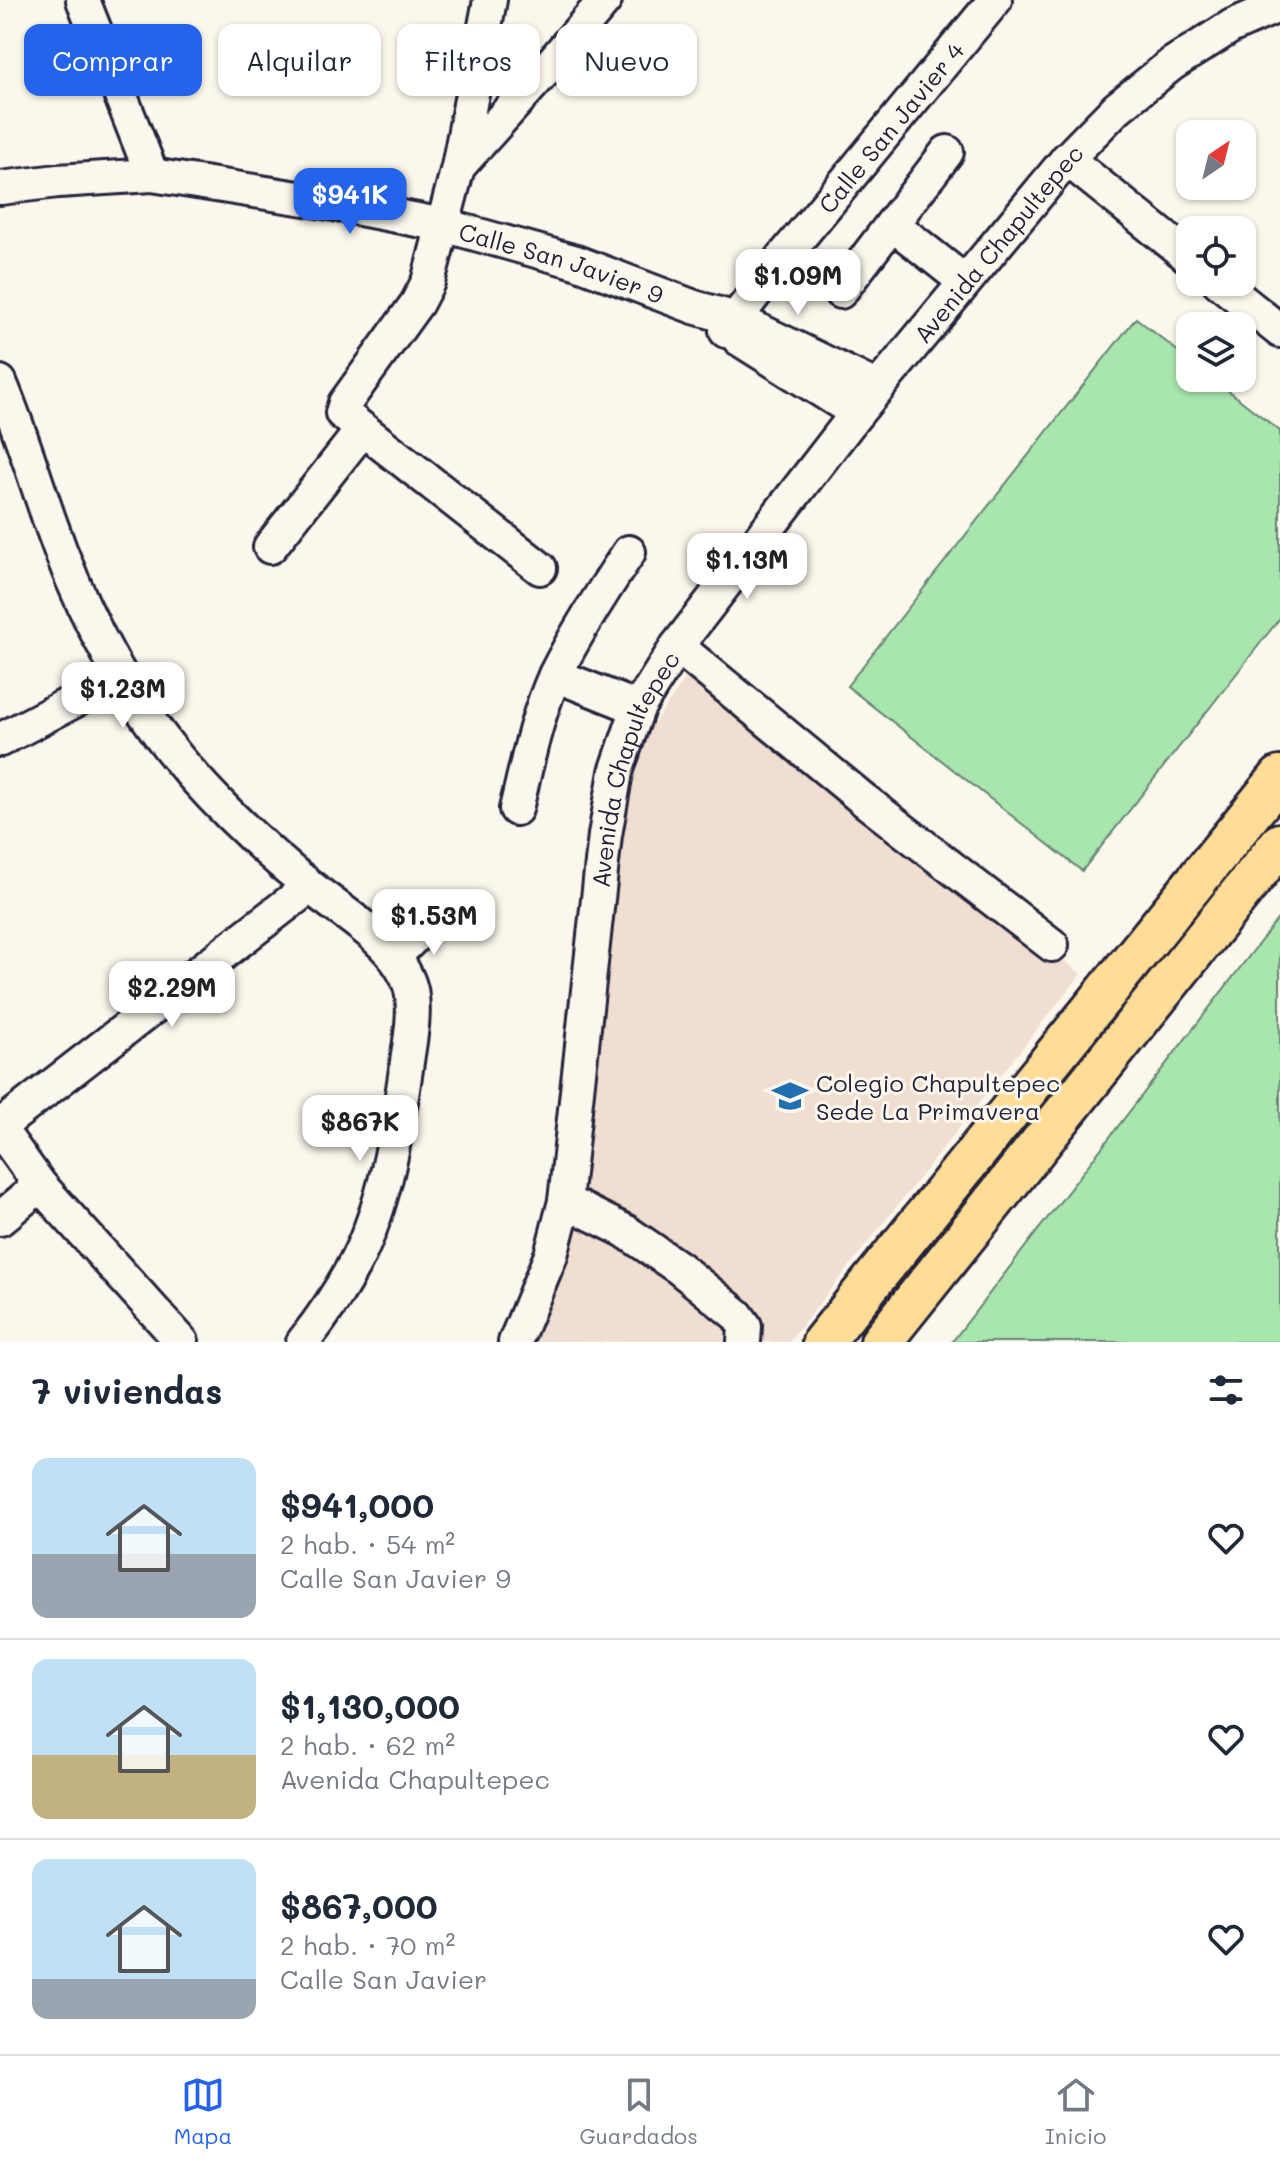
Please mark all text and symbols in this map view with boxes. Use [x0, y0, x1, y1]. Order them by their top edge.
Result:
chip: Comprar [24, 24, 202, 96]
chip: Alquilar [218, 24, 381, 96]
chip: Filtros [397, 24, 540, 96]
chip: Nuevo [556, 24, 697, 96]
street label: Calle San Javier 4 [811, 35, 970, 219]
north arrow [1176, 120, 1256, 200]
map controls [1176, 120, 1256, 392]
street label: Avenida Chapultepec [906, 137, 1089, 349]
pin: $941K [294, 168, 406, 236]
text: $941K [312, 177, 388, 211]
street label: Calle San Javier 9 [456, 215, 668, 309]
button: locate [1176, 216, 1256, 296]
pin: $1.09M [733, 249, 863, 317]
text: $1.09M [754, 258, 842, 292]
button: layers [1176, 312, 1256, 392]
pin: $1.13M [682, 533, 812, 601]
text: $1.13M [705, 542, 789, 576]
street label: Avenida Chapultepec [584, 645, 686, 889]
pin: $1.23M [58, 662, 188, 730]
text: $1.23M [80, 671, 166, 705]
pin: $1.53M [369, 889, 499, 957]
text: $1.53M [390, 898, 478, 932]
pin: $2.29M [107, 961, 237, 1029]
text: $2.29M [127, 970, 217, 1004]
place label: Colegio Chapultepec Sede La Primavera [816, 1067, 1060, 1126]
school or university icon: Colegio Chapultepec Sede La Primavera [771, 1077, 809, 1115]
pin: $867K [304, 1095, 416, 1163]
text: $867K [320, 1104, 400, 1138]
text: 7 viviendas [32, 1368, 222, 1413]
icon: filters [1204, 1368, 1248, 1412]
text: $941,000 [280, 1482, 434, 1527]
icon: home [96, 1490, 192, 1586]
icon: heart [1204, 1516, 1248, 1560]
text: 2 hab. · 54 m² [280, 1527, 455, 1561]
text: Calle San Javier 9 [280, 1561, 511, 1595]
text: $1,130,000 [280, 1683, 460, 1728]
icon: home [96, 1691, 192, 1787]
icon: heart [1204, 1717, 1248, 1761]
text: 2 hab. · 62 m² [280, 1728, 455, 1762]
text: Avenida Chapultepec [280, 1762, 550, 1796]
text: $867,000 [280, 1883, 438, 1928]
icon: home [96, 1891, 192, 1987]
icon: heart [1204, 1917, 1248, 1961]
text: 2 hab. · 70 m² [280, 1928, 455, 1962]
text: Calle San Javier [280, 1962, 487, 1996]
tab: Mapa [174, 2073, 232, 2150]
tab: Guardados [579, 2073, 698, 2150]
tab: Inicio [1045, 2073, 1106, 2150]

